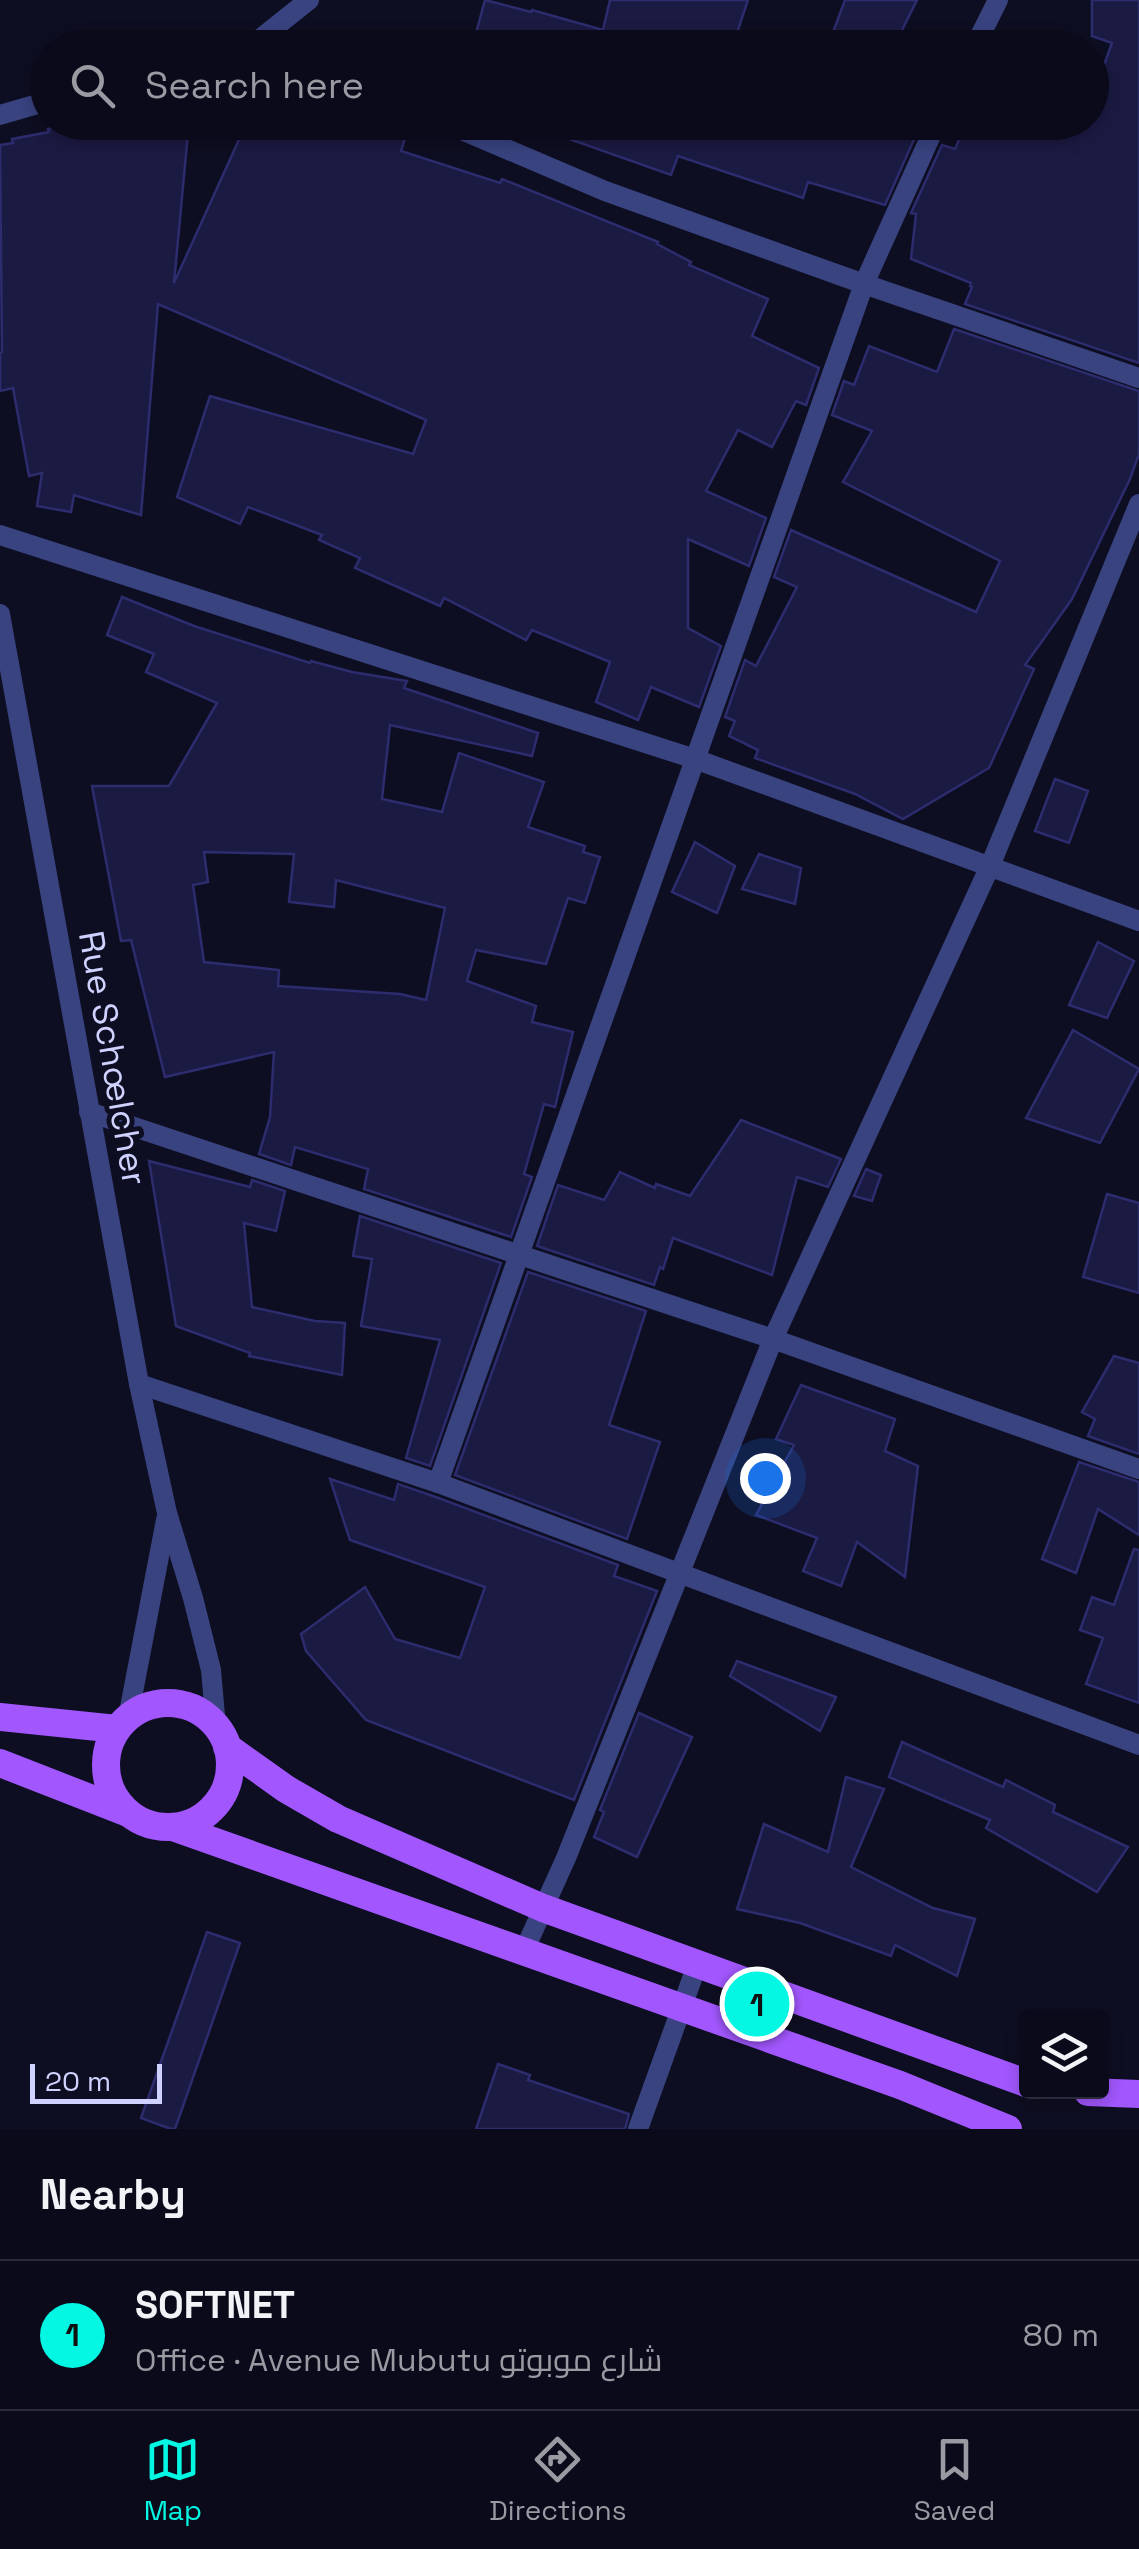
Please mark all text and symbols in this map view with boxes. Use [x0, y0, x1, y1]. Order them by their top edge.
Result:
search box [30, 30, 1109, 140]
icon: search [65, 58, 120, 113]
text: Search here [145, 61, 364, 109]
street label: Rue Schœlcher [69, 927, 157, 1189]
your location [740, 1453, 791, 1504]
pin: 1 [724, 1966, 790, 2042]
map controls [1019, 2009, 1109, 2099]
button: layers [1019, 2009, 1109, 2099]
scale bar [30, 2059, 162, 2104]
text: 20 m [45, 2063, 111, 2099]
text: Nearby [40, 2168, 186, 2221]
text: SOFTNET [135, 2281, 295, 2329]
text: 1 [65, 2315, 80, 2355]
text: 80 m [1023, 2315, 1099, 2355]
text: Office · Avenue Mubutu شارع موبوتو [135, 2340, 663, 2380]
tab: Map [144, 2432, 202, 2528]
tab: Directions [489, 2432, 626, 2528]
tab: Saved [914, 2432, 995, 2528]

